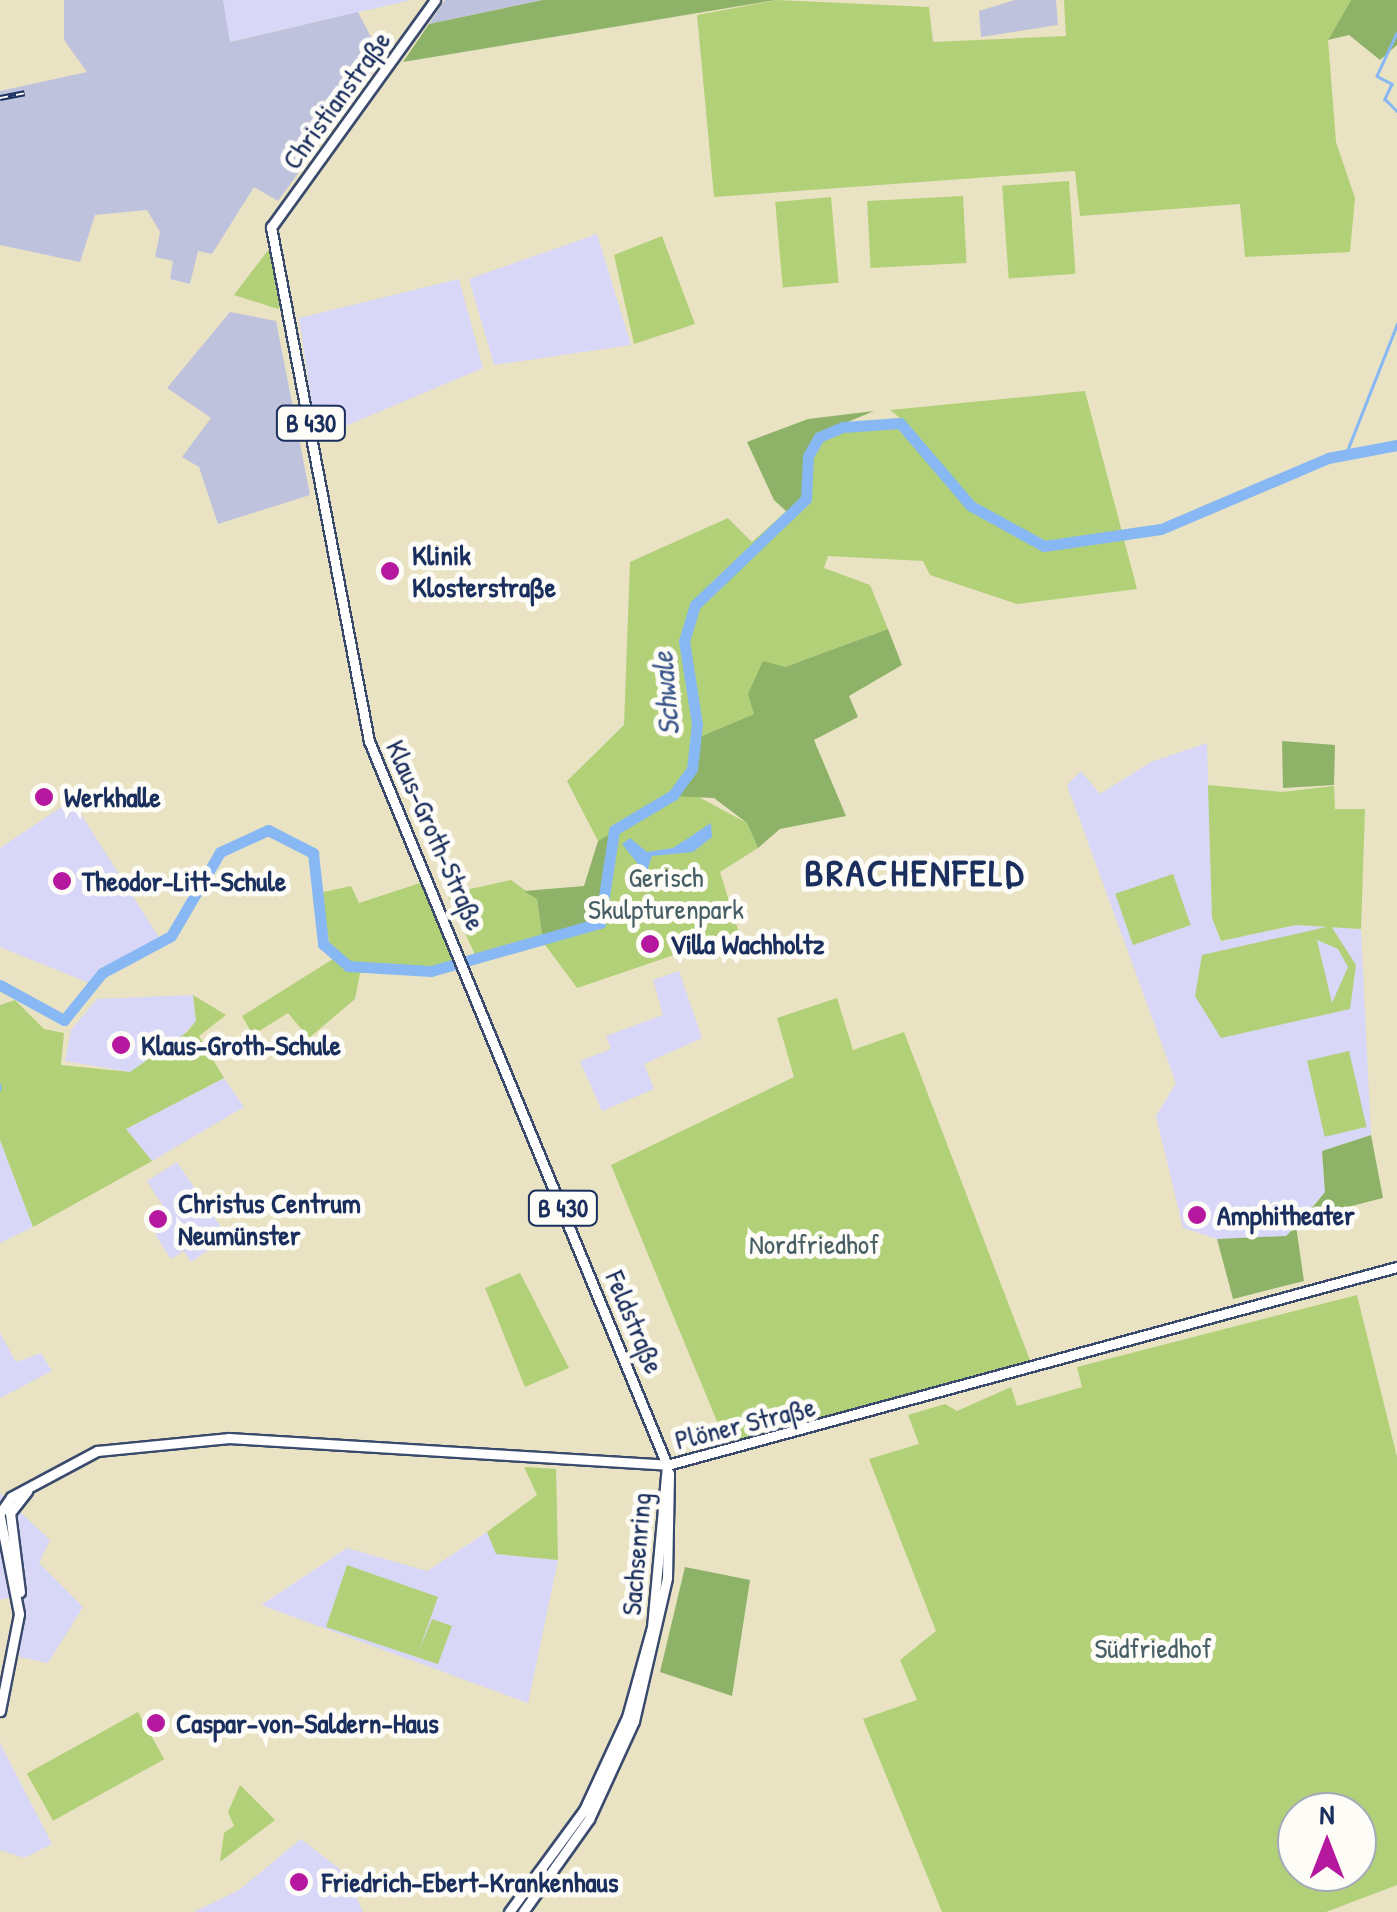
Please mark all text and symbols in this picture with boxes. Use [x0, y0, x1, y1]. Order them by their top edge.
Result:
street label: Christianstraße [275, 24, 397, 176]
road number: B 430 [274, 403, 348, 443]
place label: Klinik Klosterstraße [412, 538, 556, 604]
marker: Klinik Klosterstraße [377, 558, 403, 584]
water label: Schwale [643, 651, 687, 737]
street label: Klaus-Groth-Straße [379, 735, 493, 935]
place label: Werkhalle [64, 780, 161, 814]
marker: Werkhalle [33, 786, 55, 808]
district label: BRACHENFELD [804, 850, 1026, 896]
park label: Gerisch Skulpturenpark [588, 860, 744, 926]
place label: Theodor-Litt-Schule [82, 864, 286, 898]
marker: Theodor-Litt-Schule [51, 870, 73, 892]
place label: Villa Wachholtz [670, 927, 824, 961]
marker: Villa Wachholtz [639, 933, 661, 955]
place label: Klaus-Groth-Schule [141, 1028, 341, 1062]
marker: Klaus-Groth-Schule [110, 1034, 132, 1056]
place label: Christus Centrum Neumünster [178, 1186, 361, 1252]
road number: B 430 [526, 1188, 600, 1228]
place label: Amphitheater [1217, 1198, 1355, 1232]
marker: Amphitheater [1186, 1204, 1208, 1226]
marker: Christus Centrum Neumünster [147, 1208, 169, 1230]
park label: Nordfriedhof [749, 1227, 879, 1261]
street label: Feldstraße [598, 1266, 672, 1378]
street label: Plöner Straße [671, 1389, 819, 1457]
street label: Sachsenring [614, 1491, 658, 1617]
park label: Südfriedhof [1094, 1631, 1212, 1665]
place label: Caspar-von-Saldern-Haus [176, 1706, 439, 1740]
marker: Caspar-von-Saldern-Haus [145, 1712, 167, 1734]
north arrow [1277, 1792, 1377, 1892]
text: N [1320, 1795, 1334, 1833]
place label: Friedrich-Ebert-Krankenhaus [322, 1865, 619, 1899]
marker: Friedrich-Ebert-Krankenhaus [286, 1869, 312, 1895]

